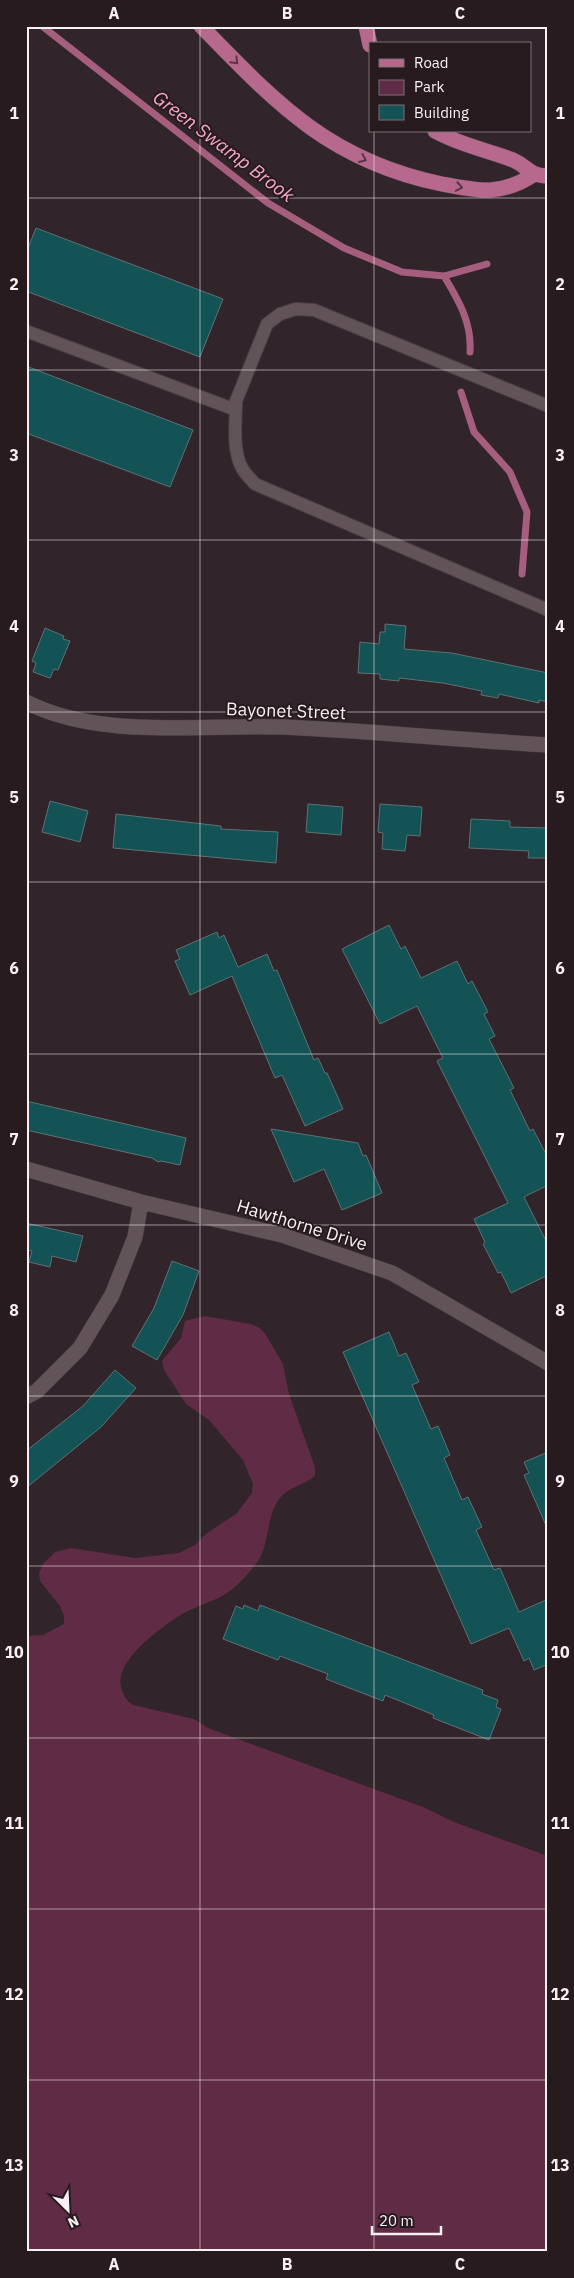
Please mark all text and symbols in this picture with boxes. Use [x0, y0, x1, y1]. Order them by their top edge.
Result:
text: A [109, 3, 120, 23]
text: B [282, 3, 293, 23]
text: C [455, 3, 465, 23]
legend [369, 42, 532, 132]
text: Road [414, 53, 449, 72]
one-way arrow [229, 55, 238, 64]
text: Park [414, 77, 444, 96]
water label: Green Swamp Brook [149, 85, 300, 208]
text: 1 [9, 103, 19, 123]
text: Building [414, 103, 469, 122]
text: 1 [555, 103, 565, 123]
one-way arrow [358, 153, 367, 163]
one-way arrow [455, 181, 464, 191]
text: 2 [9, 274, 19, 294]
text: 2 [555, 274, 565, 294]
text: 3 [9, 445, 19, 465]
text: 3 [555, 445, 565, 465]
text: 4 [9, 616, 19, 636]
text: 4 [555, 616, 565, 636]
street label: Bayonet Street [226, 697, 347, 724]
text: 5 [9, 787, 19, 807]
text: 5 [555, 787, 565, 807]
text: 6 [9, 958, 19, 978]
text: 6 [555, 958, 565, 978]
text: 7 [9, 1129, 19, 1149]
text: 7 [555, 1129, 565, 1149]
street label: Hawthorne Drive [234, 1194, 370, 1255]
text: 8 [9, 1300, 19, 1320]
text: 8 [555, 1300, 565, 1320]
text: 9 [9, 1471, 19, 1491]
text: 9 [555, 1471, 565, 1491]
text: 10 [4, 1642, 24, 1662]
text: 10 [550, 1642, 570, 1662]
text: 11 [4, 1813, 24, 1833]
text: 11 [550, 1813, 570, 1833]
text: 12 [4, 1984, 24, 2004]
text: 12 [550, 1984, 570, 2004]
text: 13 [4, 2155, 24, 2175]
text: 13 [550, 2155, 570, 2175]
north arrow [42, 2186, 92, 2236]
scale bar [372, 2203, 440, 2235]
text: 20 m [379, 2211, 414, 2230]
text: N [65, 2212, 82, 2232]
text: A [109, 2254, 120, 2274]
text: B [282, 2254, 293, 2274]
text: C [455, 2254, 465, 2274]

